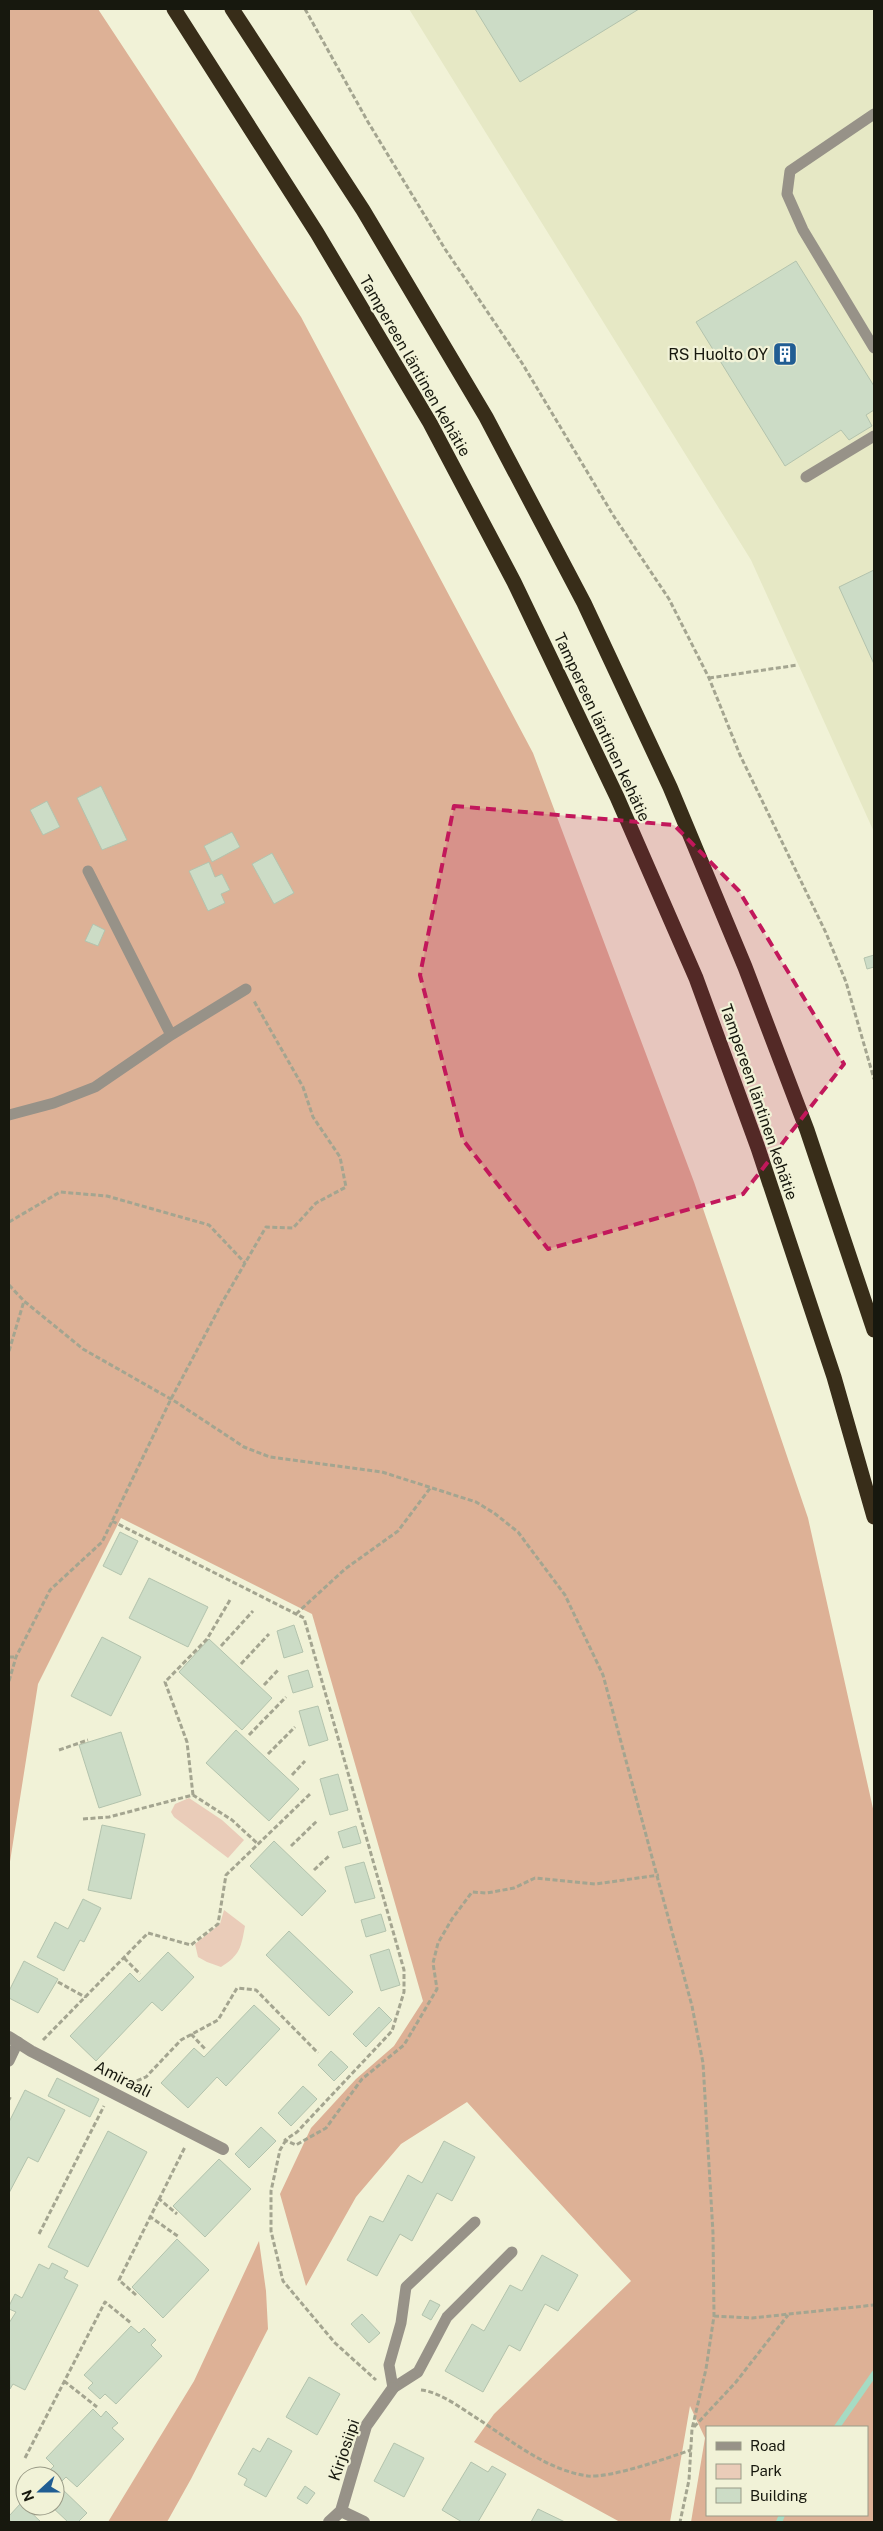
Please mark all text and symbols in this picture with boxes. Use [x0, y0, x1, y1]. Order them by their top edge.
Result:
street label: Tampereen läntinen kehätie [355, 272, 475, 460]
building icon: RS Huolto OY [772, 341, 798, 367]
place label: RS Huolto OY [668, 345, 768, 364]
street label: Tampereen läntinen kehätie [550, 630, 654, 824]
street label: Tampereen läntinen kehätie [716, 1002, 802, 1202]
street label: Amiraali [91, 2057, 155, 2101]
street label: Kirjosiipi [325, 2417, 363, 2483]
legend [706, 2426, 868, 2516]
text: Road [750, 2437, 786, 2454]
text: Park [750, 2462, 782, 2479]
north arrow [15, 2466, 65, 2516]
text: Building [750, 2487, 808, 2504]
text: N [18, 2488, 37, 2504]

